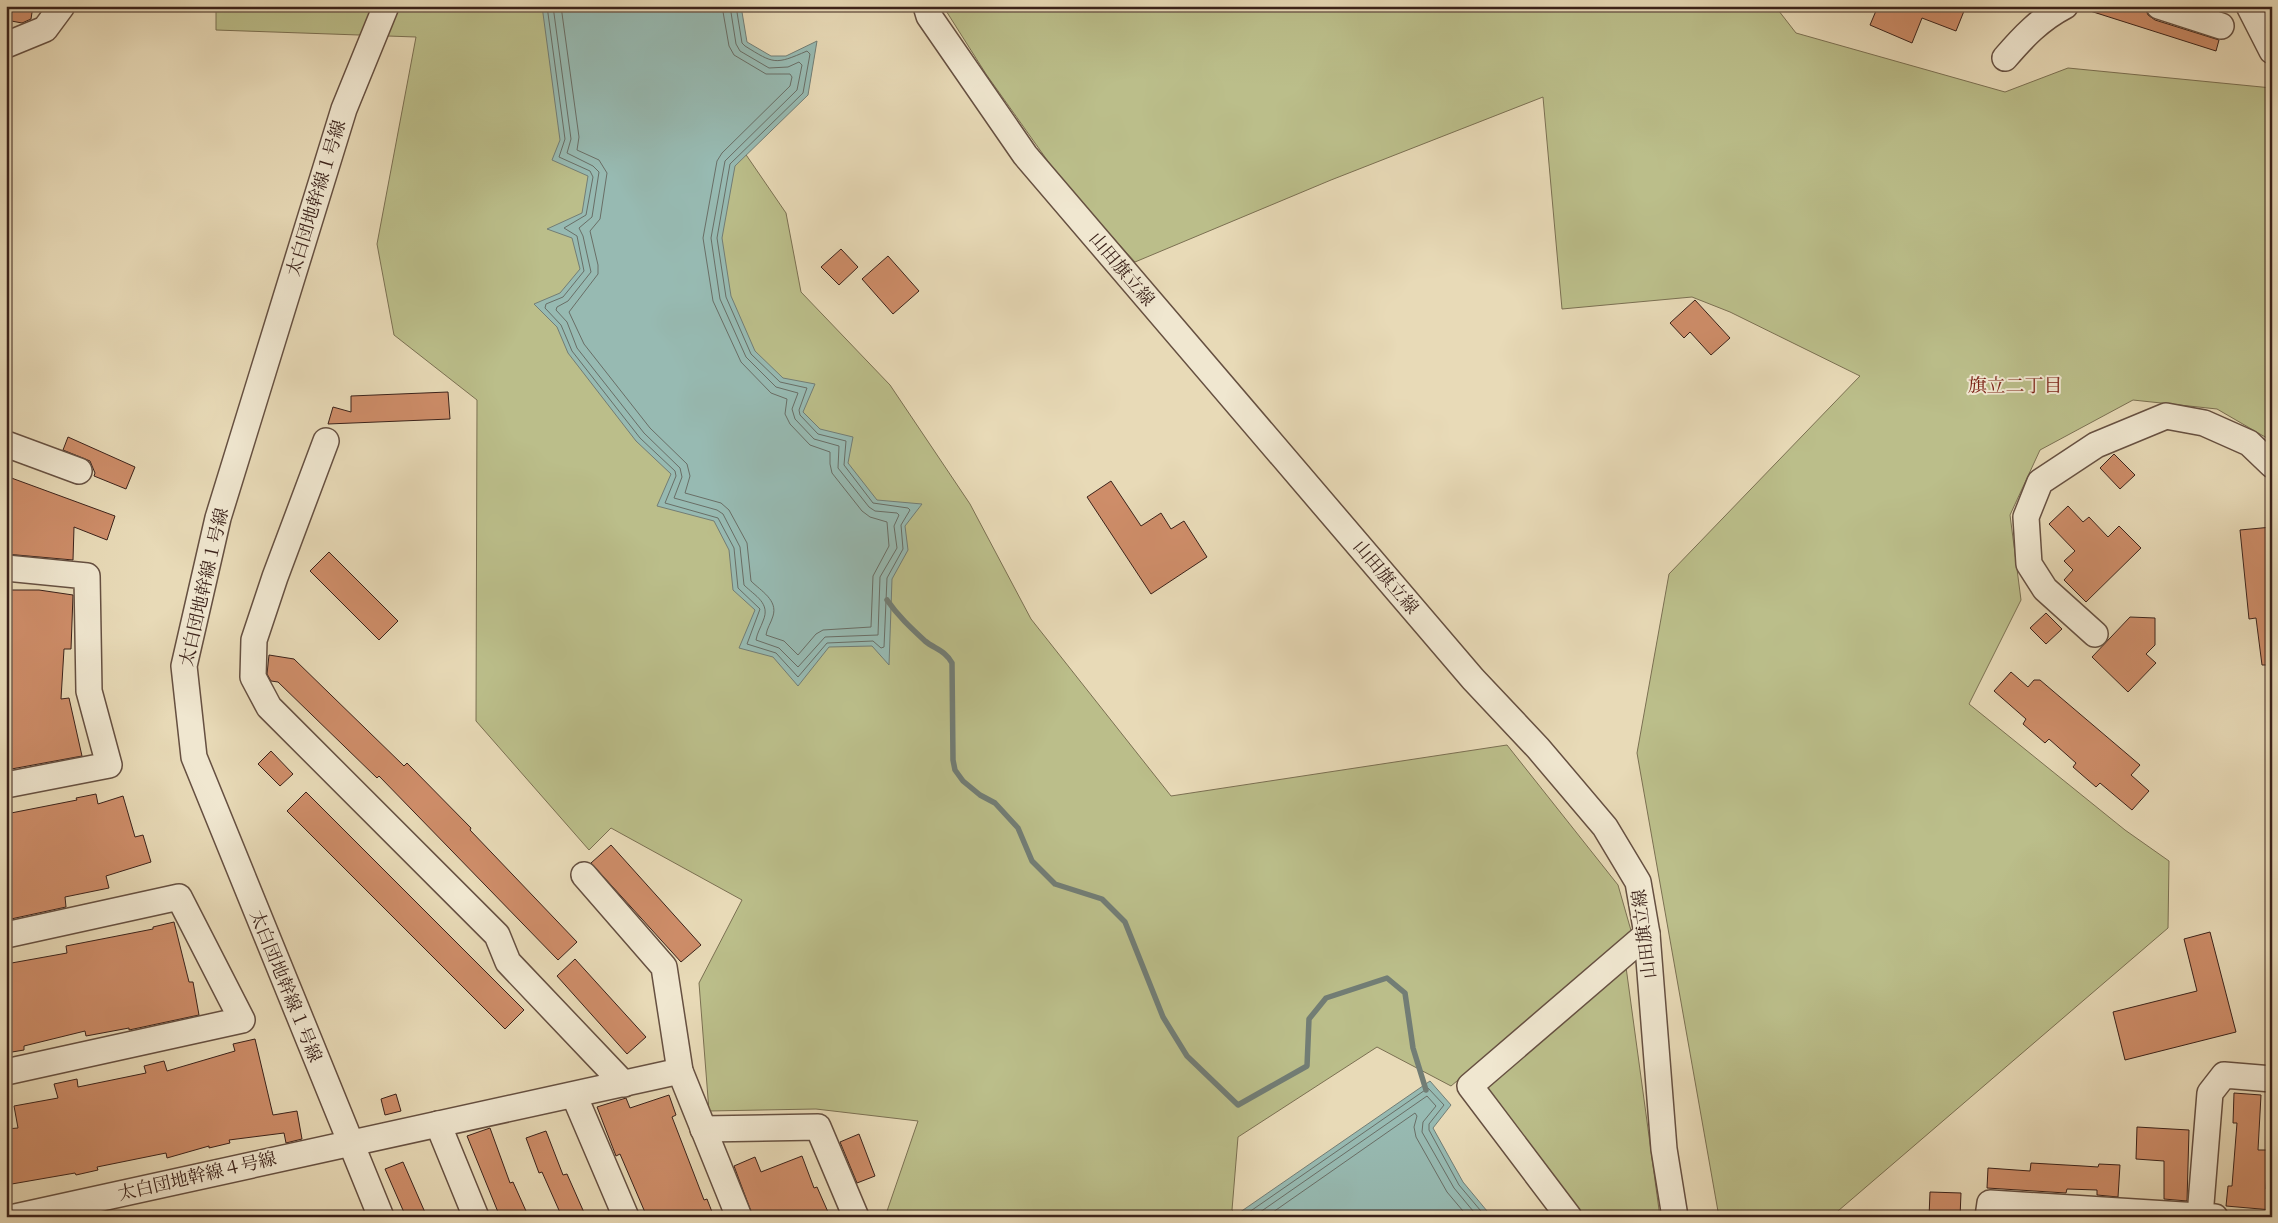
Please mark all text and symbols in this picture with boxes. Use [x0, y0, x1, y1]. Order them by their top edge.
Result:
street label: 太白団地幹線１号線 [283, 118, 349, 278]
street label: 山田旗立線 [1085, 228, 1159, 310]
district label: 旗立二丁目 [1967, 376, 2063, 397]
street label: 太白団地幹線１号線 [176, 506, 232, 668]
street label: 山田旗立線 [1349, 536, 1423, 618]
street label: 山田旗立線 [1629, 888, 1659, 980]
street label: 太白団地幹線１号線 [246, 907, 326, 1065]
street label: 太白団地幹線４号線 [116, 1148, 278, 1204]

